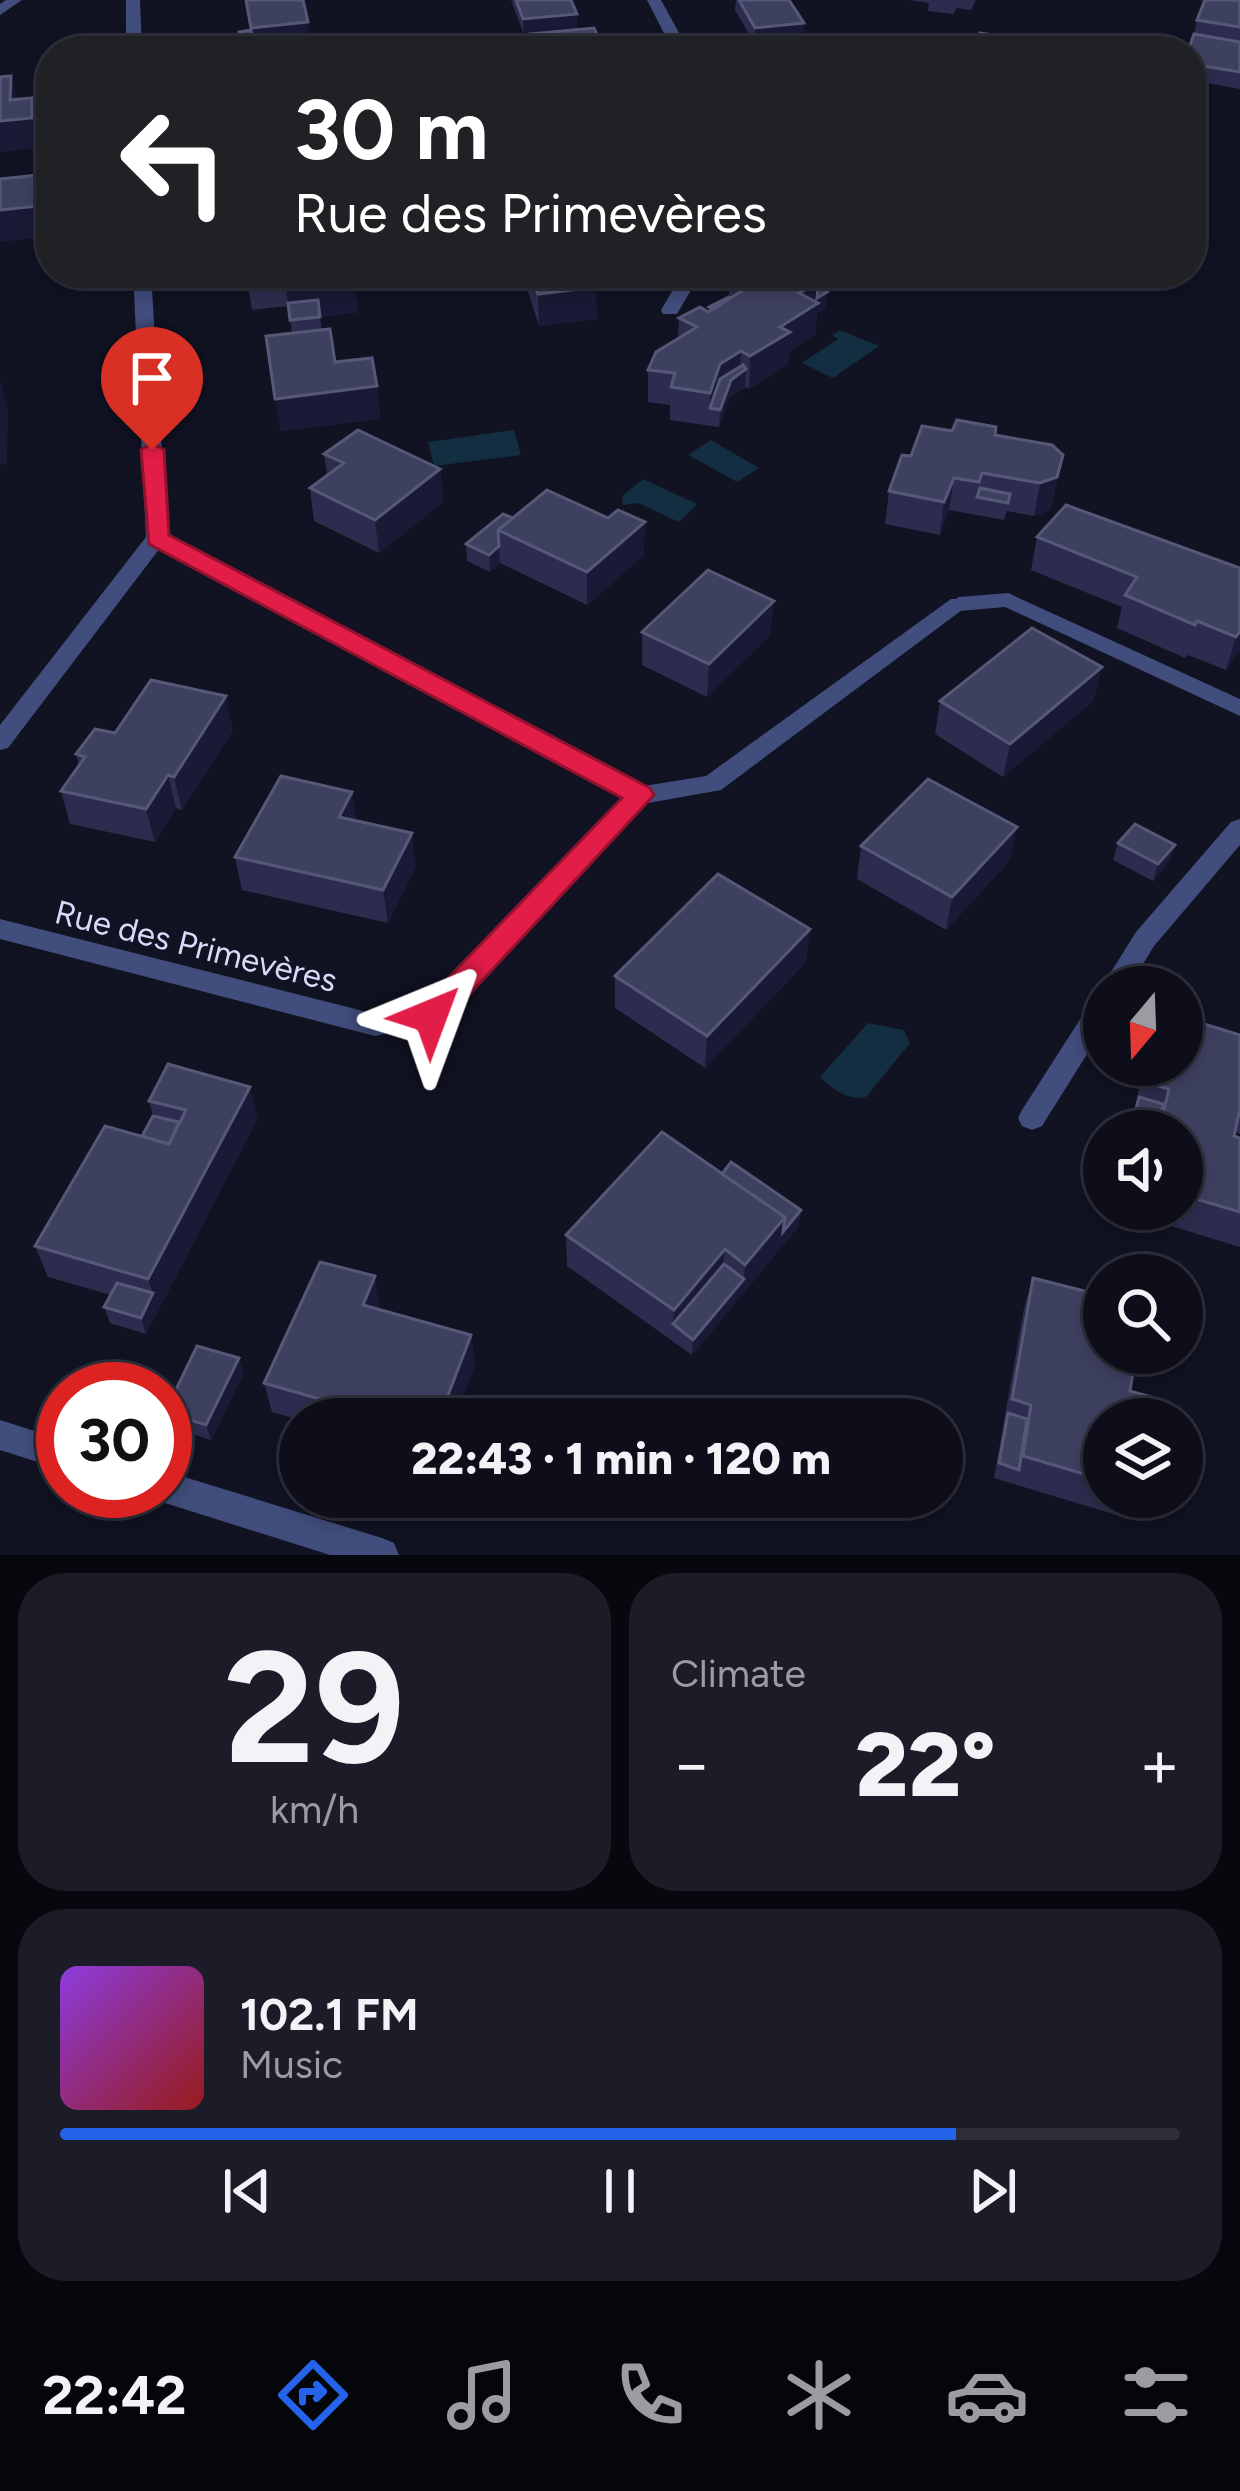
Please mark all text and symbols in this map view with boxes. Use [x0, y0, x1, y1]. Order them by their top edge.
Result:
text: 30 m [294, 79, 488, 180]
icon: left [96, 84, 252, 240]
text: Rue des Primevères [294, 181, 767, 246]
pin [101, 327, 203, 450]
icon: arrive [119, 345, 185, 411]
street label: Rue des Primevères [51, 892, 341, 1000]
position arrow [368, 953, 494, 1079]
north arrow [1083, 966, 1203, 1086]
map controls [1083, 966, 1203, 1518]
button: sound [1083, 1110, 1203, 1230]
button: search [1083, 1254, 1203, 1374]
speed limit sign: 30 [36, 1362, 192, 1518]
button: layers [1083, 1398, 1203, 1518]
text: 22:43 · 1 min · 120 m [411, 1431, 831, 1485]
text: 29 [224, 1614, 405, 1801]
text: Climate [671, 1650, 806, 1697]
text: 22° [855, 1710, 996, 1819]
text: − [671, 1724, 712, 1804]
text: + [1139, 1724, 1180, 1804]
text: km/h [270, 1786, 359, 1833]
text: 102.1 FM [240, 1987, 419, 2041]
text: Music [240, 2041, 343, 2088]
icon: previous [214, 2158, 280, 2224]
icon: pause [587, 2158, 653, 2224]
icon: next [960, 2158, 1026, 2224]
icon: directions [271, 2353, 355, 2437]
icon: music [440, 2353, 524, 2437]
icon: phone [608, 2353, 692, 2437]
icon: climate [777, 2353, 861, 2437]
icon: car [945, 2353, 1029, 2437]
icon: filters [1114, 2353, 1198, 2437]
text: 22:42 [42, 2363, 187, 2428]

